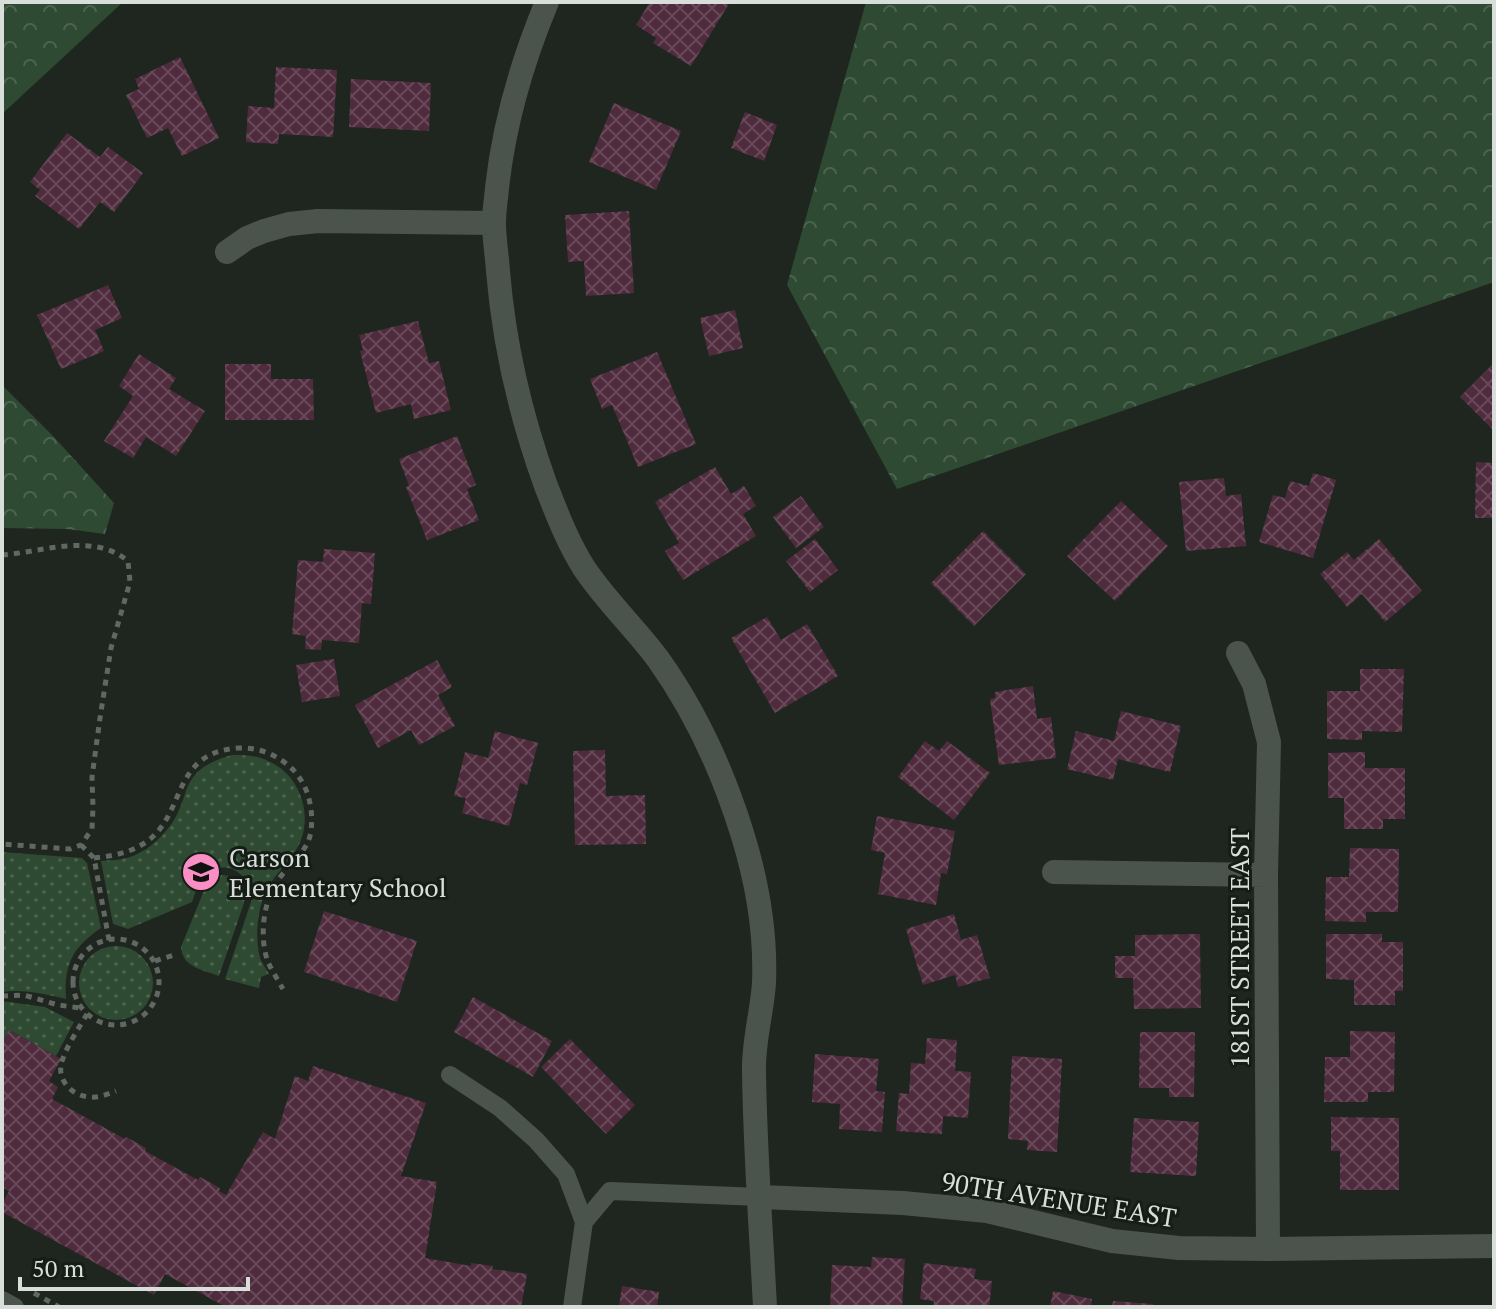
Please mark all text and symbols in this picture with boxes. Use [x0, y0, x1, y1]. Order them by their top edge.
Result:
street label: 181ST STREET EAST [1222, 828, 1256, 1068]
place label: Carson Elementary School [229, 840, 447, 904]
school or university icon: Carson Elementary School [180, 851, 222, 893]
street label: 90TH AVENUE EAST [939, 1164, 1179, 1234]
scale bar [20, 1241, 248, 1291]
text: 50 m [32, 1252, 84, 1284]

